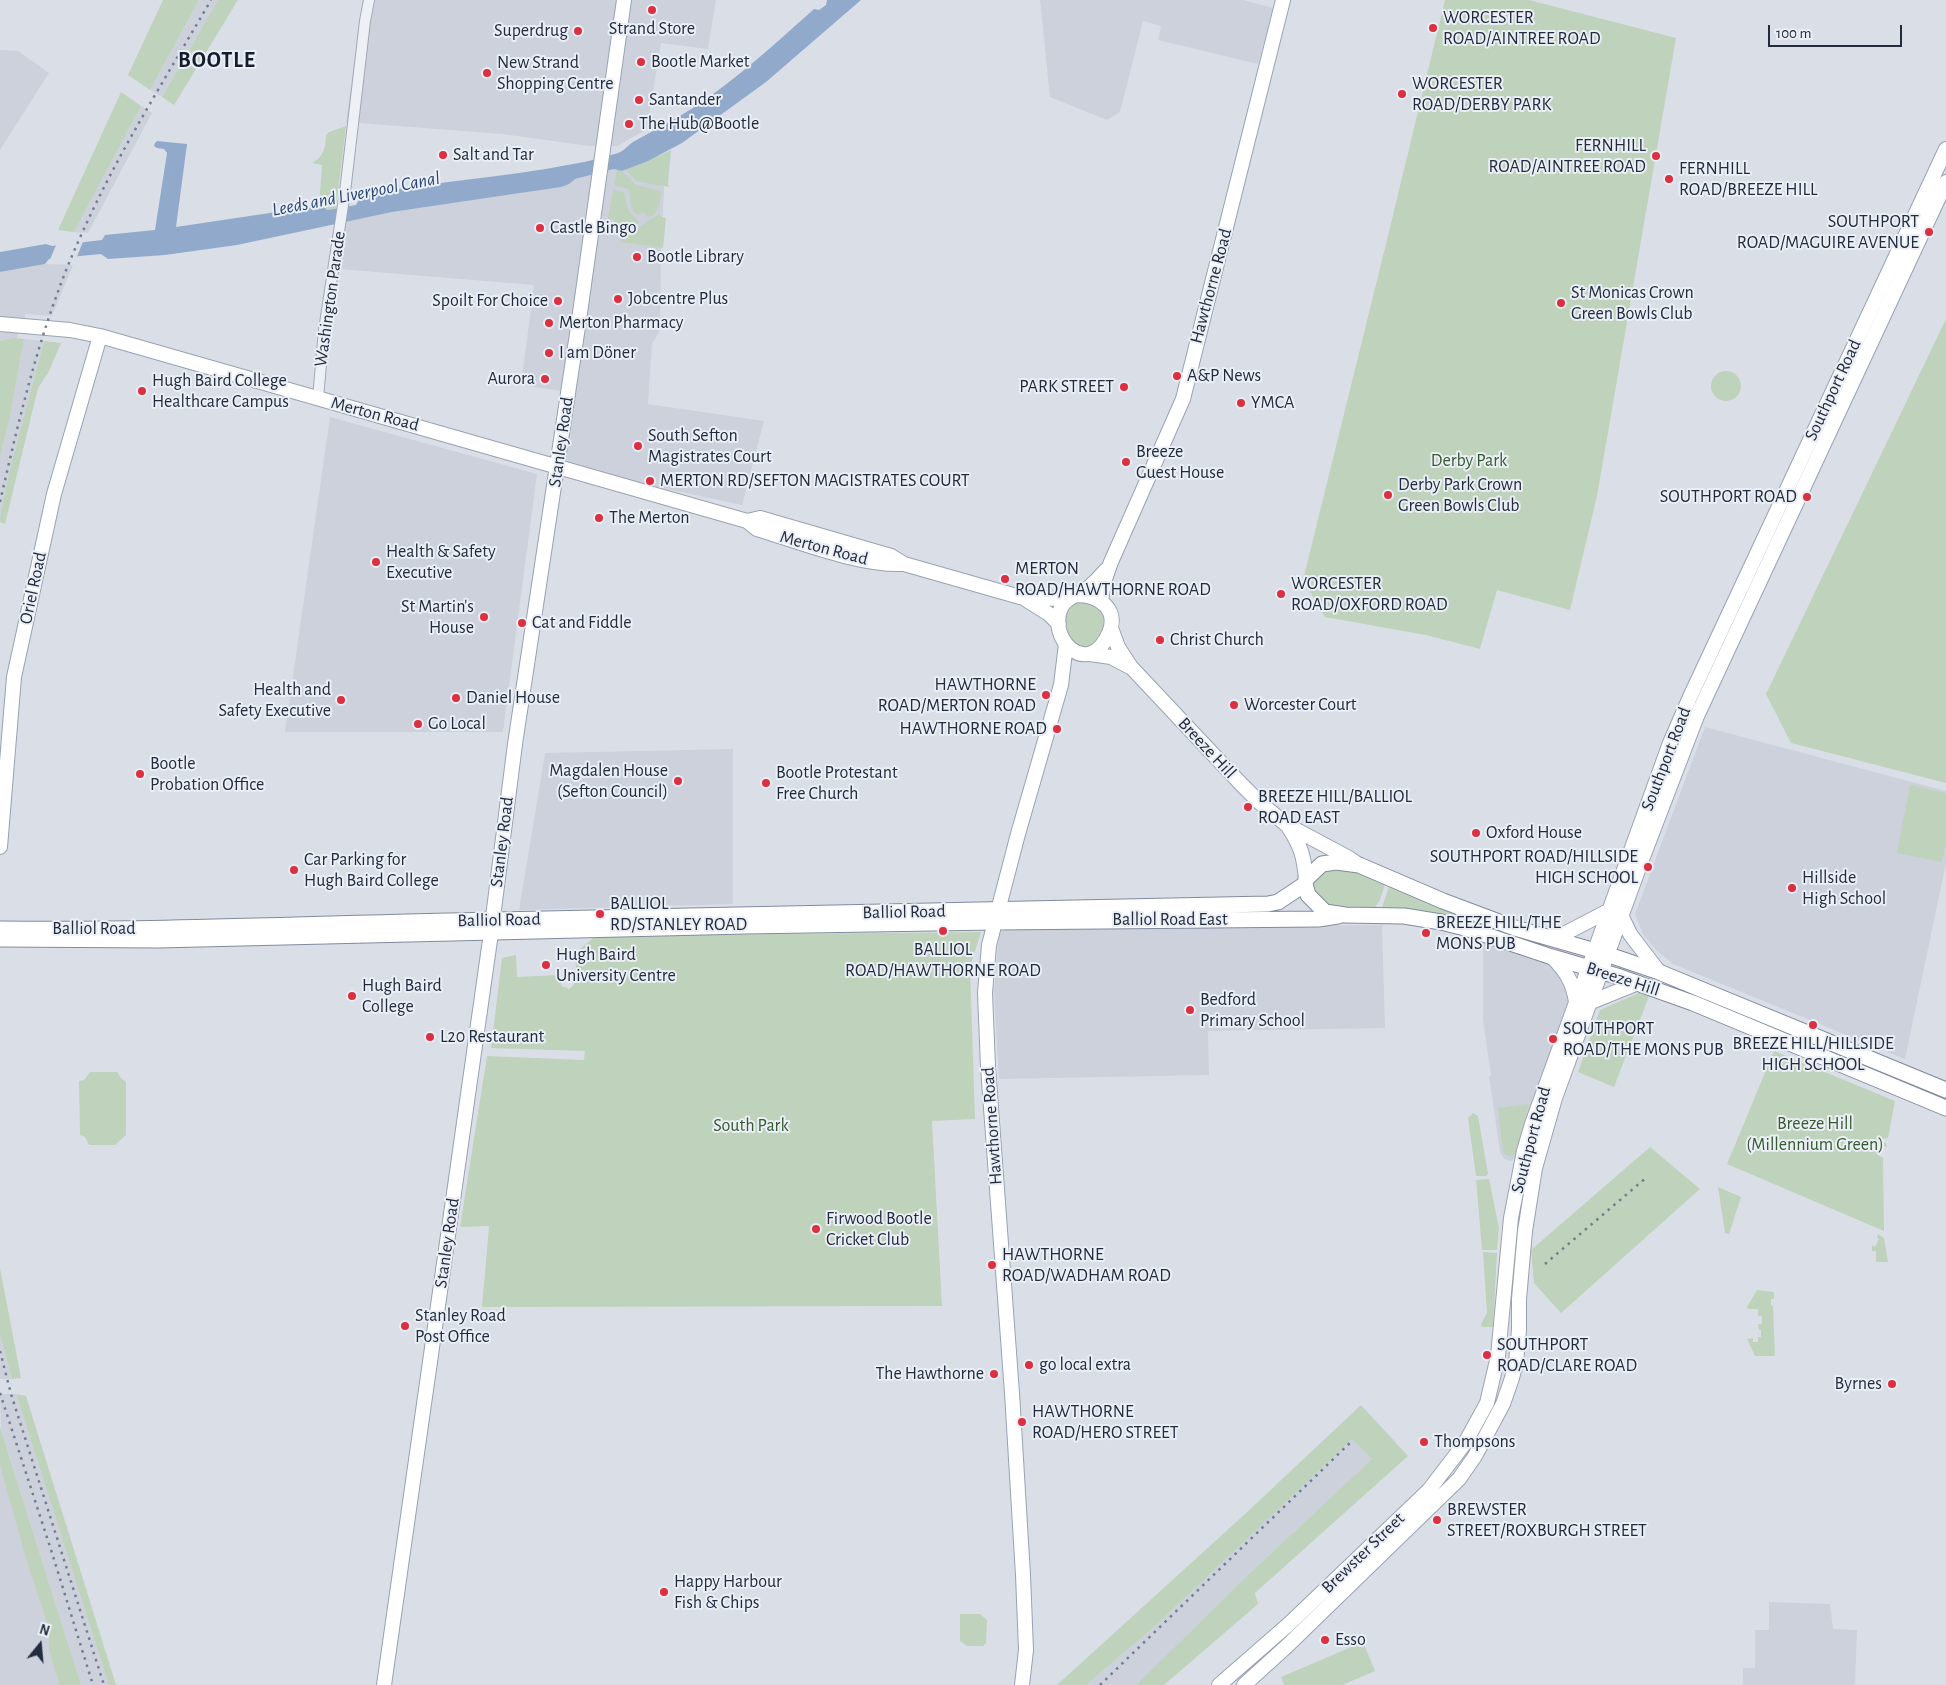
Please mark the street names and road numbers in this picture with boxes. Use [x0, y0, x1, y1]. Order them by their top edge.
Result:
street label: Hawthorne Road [1185, 226, 1237, 346]
street label: Washington Parade [310, 230, 350, 368]
street label: Southport Road [1800, 336, 1866, 444]
street label: Merton Road [329, 392, 421, 436]
street label: Stanley Road [544, 396, 578, 488]
street label: Merton Road [778, 526, 870, 570]
street label: Oriel Road [15, 550, 51, 626]
street label: Southport Road [1636, 704, 1696, 814]
street label: Breeze Hill [1173, 713, 1241, 783]
street label: Stanley Road [486, 796, 518, 888]
street label: Balliol Road [862, 900, 946, 924]
street label: Balliol Road [457, 908, 541, 932]
street label: Balliol Road East [1112, 909, 1228, 931]
street label: Balliol Road [52, 918, 136, 940]
street label: Breeze Hill [1584, 957, 1662, 1001]
street label: Hawthorne Road [977, 1066, 1007, 1186]
street label: Southport Road [1506, 1084, 1556, 1196]
street label: Stanley Road [430, 1197, 464, 1289]
street label: Brewster Street [1317, 1508, 1409, 1598]

